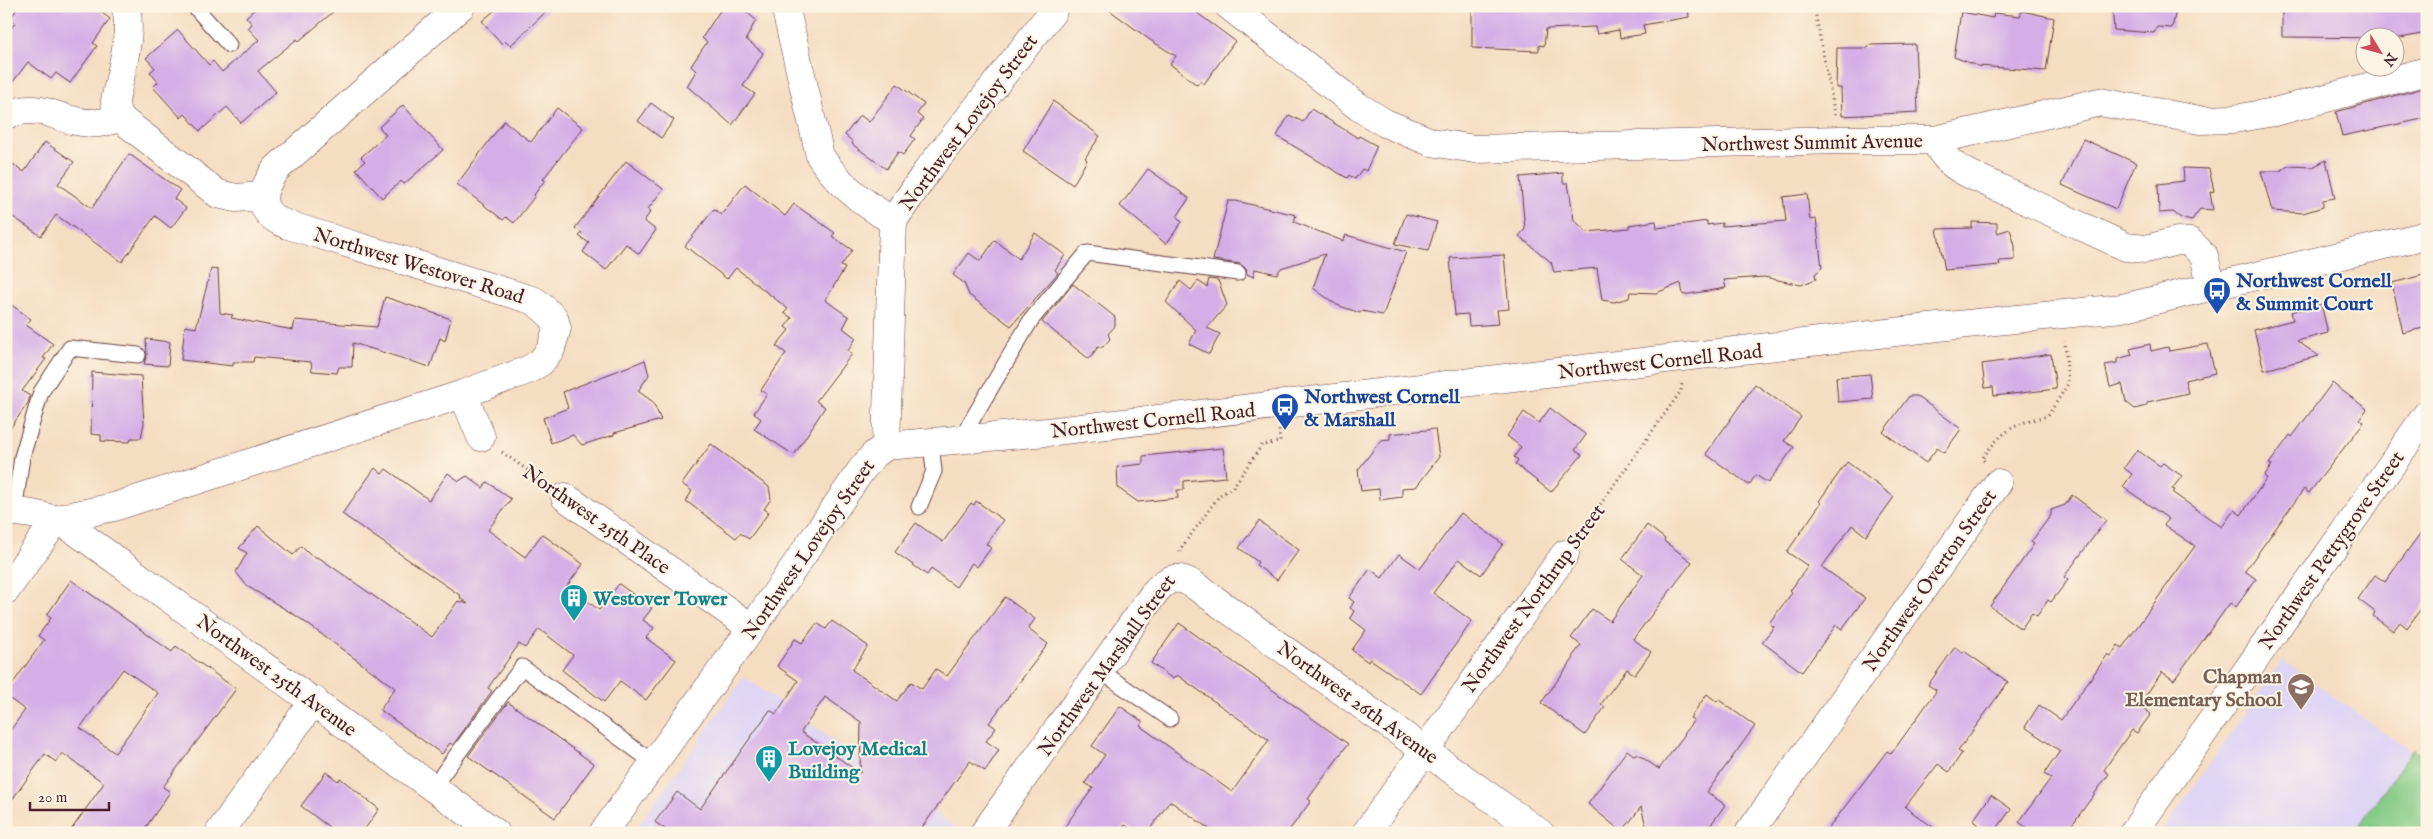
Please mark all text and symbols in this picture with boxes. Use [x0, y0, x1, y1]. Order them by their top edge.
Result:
north arrow [2356, 28, 2406, 78]
street label: Northwest Lovejoy Street [895, 30, 1044, 216]
text: N [2379, 48, 2401, 69]
street label: Northwest Summit Avenue [1701, 129, 1923, 158]
street label: Northwest Westover Road [310, 222, 527, 311]
place label: Northwest Cornell & Summit Court [2235, 269, 2392, 317]
bus stop icon: Northwest Cornell & Summit Court [2202, 276, 2232, 315]
street label: Northwest Cornell Road [1557, 339, 1764, 386]
place label: Northwest Cornell & Marshall [1303, 385, 1460, 433]
bus stop icon: Northwest Cornell & Marshall [1270, 392, 1300, 431]
street label: Northwest Cornell Road [1050, 398, 1257, 445]
street label: Northwest Pettygrove Street [2254, 447, 2410, 655]
street label: Northwest Lovejoy Street [737, 455, 881, 645]
street label: Northwest 25th Place [518, 460, 675, 580]
street label: Northwest Overton Street [1858, 485, 2003, 677]
street label: Northwest Northrup Street [1457, 499, 1611, 698]
street label: Northwest Marshall Street [1033, 570, 1182, 762]
building icon: Westover Tower [559, 583, 589, 622]
place label: Westover Tower [592, 587, 728, 612]
street label: Northwest 25th Avenue [191, 610, 361, 743]
street label: Northwest 26th Avenue [1272, 636, 1443, 770]
place label: Chapman Elementary School [2125, 665, 2283, 713]
school or university icon: Chapman Elementary School [2286, 672, 2316, 711]
place label: Lovejoy Medical Building [788, 737, 928, 785]
building icon: Lovejoy Medical Building [754, 744, 784, 783]
scale bar [30, 779, 109, 811]
text: 20 m [38, 788, 68, 807]

